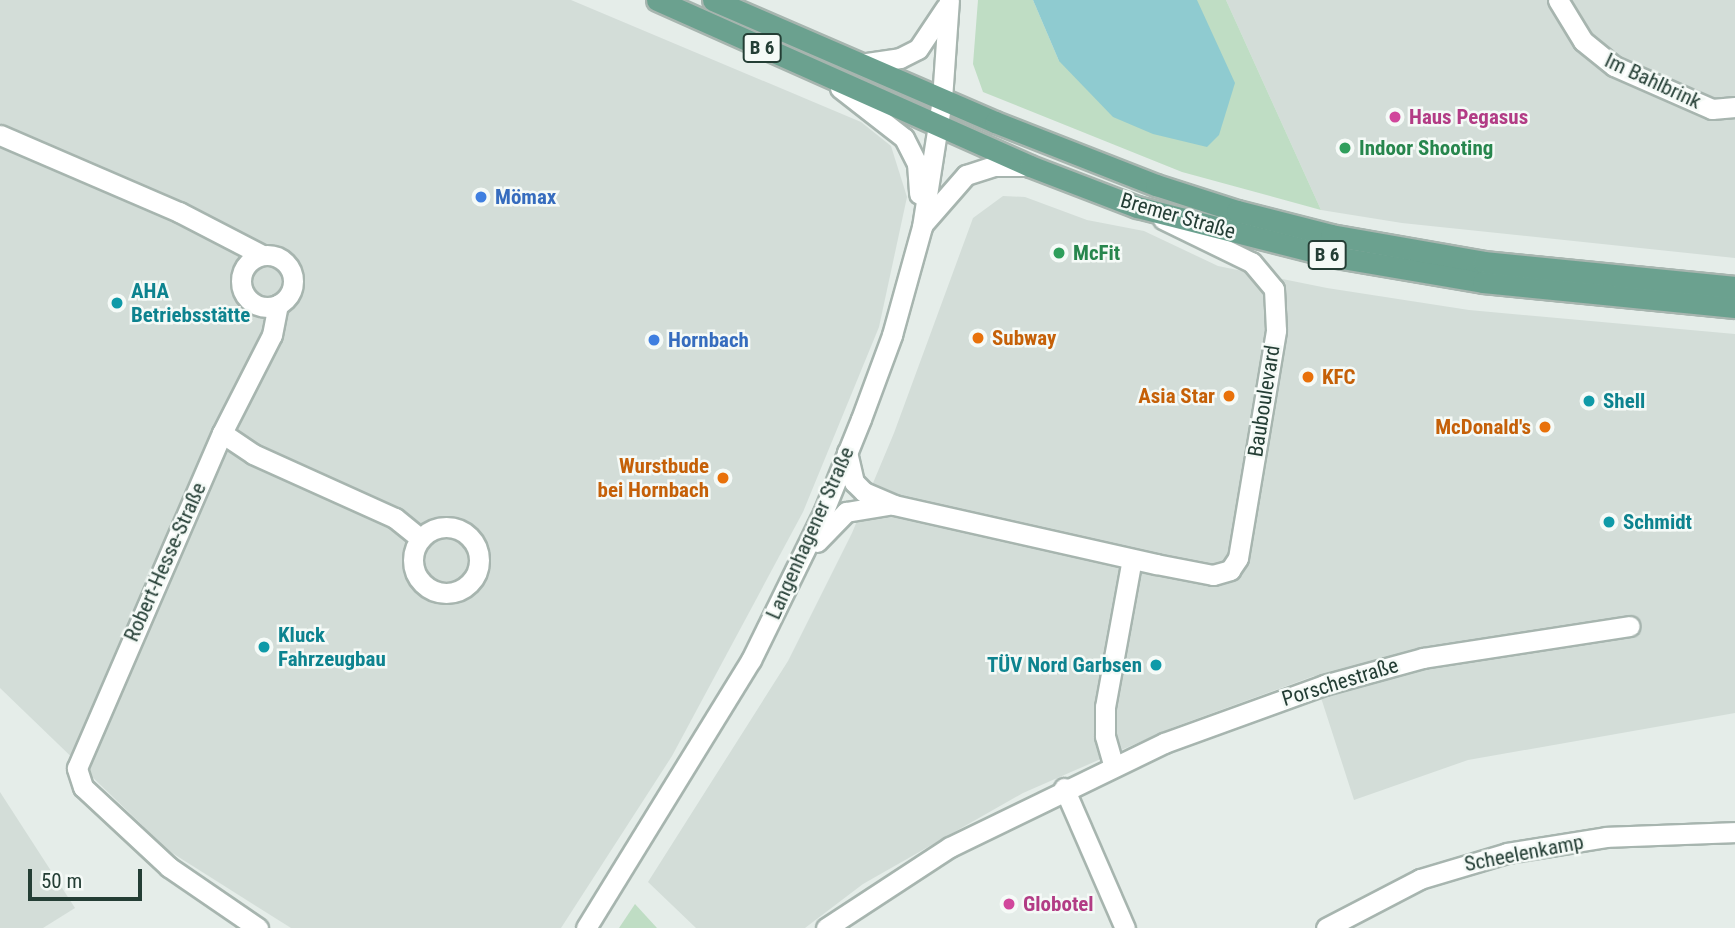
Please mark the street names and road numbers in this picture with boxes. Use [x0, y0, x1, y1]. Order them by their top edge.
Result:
road number: B 6 [741, 32, 783, 64]
street label: Im Bahlbrink [1601, 48, 1705, 114]
street label: Bremer Straße [1118, 188, 1238, 244]
road number: B 6 [1306, 240, 1348, 270]
street label: Bauboulevard [1243, 343, 1285, 459]
street label: Langenhagener Straße [761, 443, 859, 623]
street label: Robert-Hesse-Straße [119, 479, 211, 645]
street label: Porschestraße [1279, 652, 1401, 712]
street label: Scheelenkamp [1462, 829, 1586, 877]

